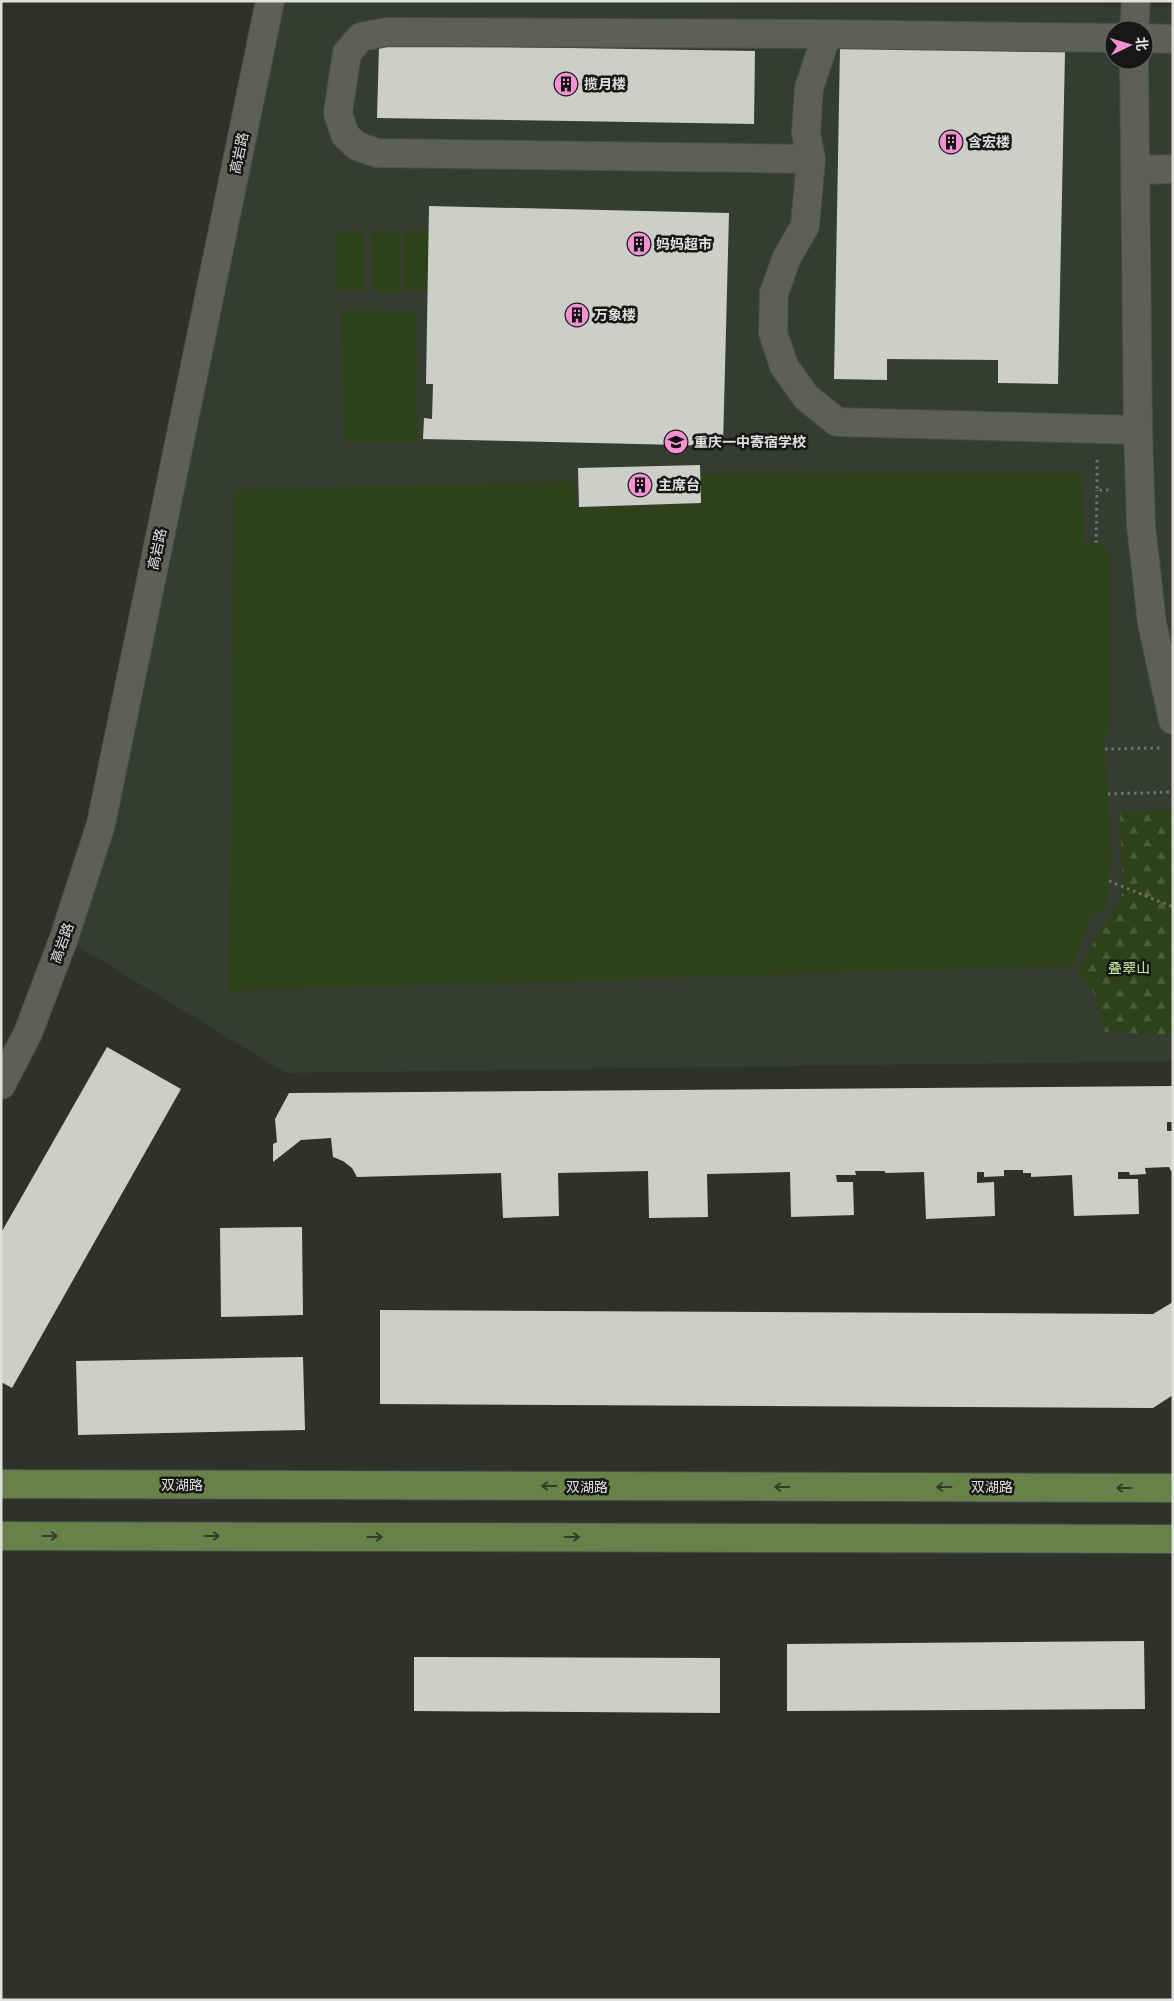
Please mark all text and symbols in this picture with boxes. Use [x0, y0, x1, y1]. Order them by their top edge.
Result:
north arrow [1104, 20, 1154, 70]
text: 北 [1133, 36, 1151, 52]
building icon: 揽月楼 [553, 71, 579, 97]
place label: 揽月楼 [584, 76, 626, 92]
building icon: 含宏楼 [938, 129, 964, 155]
street label: 高岩路 [227, 131, 251, 175]
place label: 含宏楼 [968, 134, 1010, 150]
building icon: 妈妈超市 [626, 231, 652, 257]
place label: 妈妈超市 [656, 236, 712, 252]
building icon: 万象楼 [564, 302, 590, 328]
place label: 万象楼 [594, 307, 636, 323]
school or university icon: 重庆一中寄宿学校 [663, 429, 689, 455]
place label: 重庆一中寄宿学校 [694, 434, 806, 450]
building icon: 主席台 [627, 472, 653, 498]
place label: 主席台 [658, 477, 700, 493]
street label: 高岩路 [145, 527, 169, 571]
street label: 高岩路 [47, 921, 77, 965]
park label: 叠翠山 [1108, 960, 1150, 976]
street label: 双湖路 [161, 1477, 203, 1493]
street label: 双湖路 [566, 1479, 608, 1495]
street label: 双湖路 [971, 1479, 1013, 1495]
one-way arrow [541, 1481, 558, 1491]
one-way arrow [774, 1482, 790, 1492]
one-way arrow [936, 1482, 952, 1492]
one-way arrow [1116, 1483, 1132, 1493]
one-way arrow [42, 1531, 58, 1541]
one-way arrow [204, 1531, 220, 1541]
one-way arrow [366, 1532, 383, 1542]
one-way arrow [564, 1532, 580, 1542]

